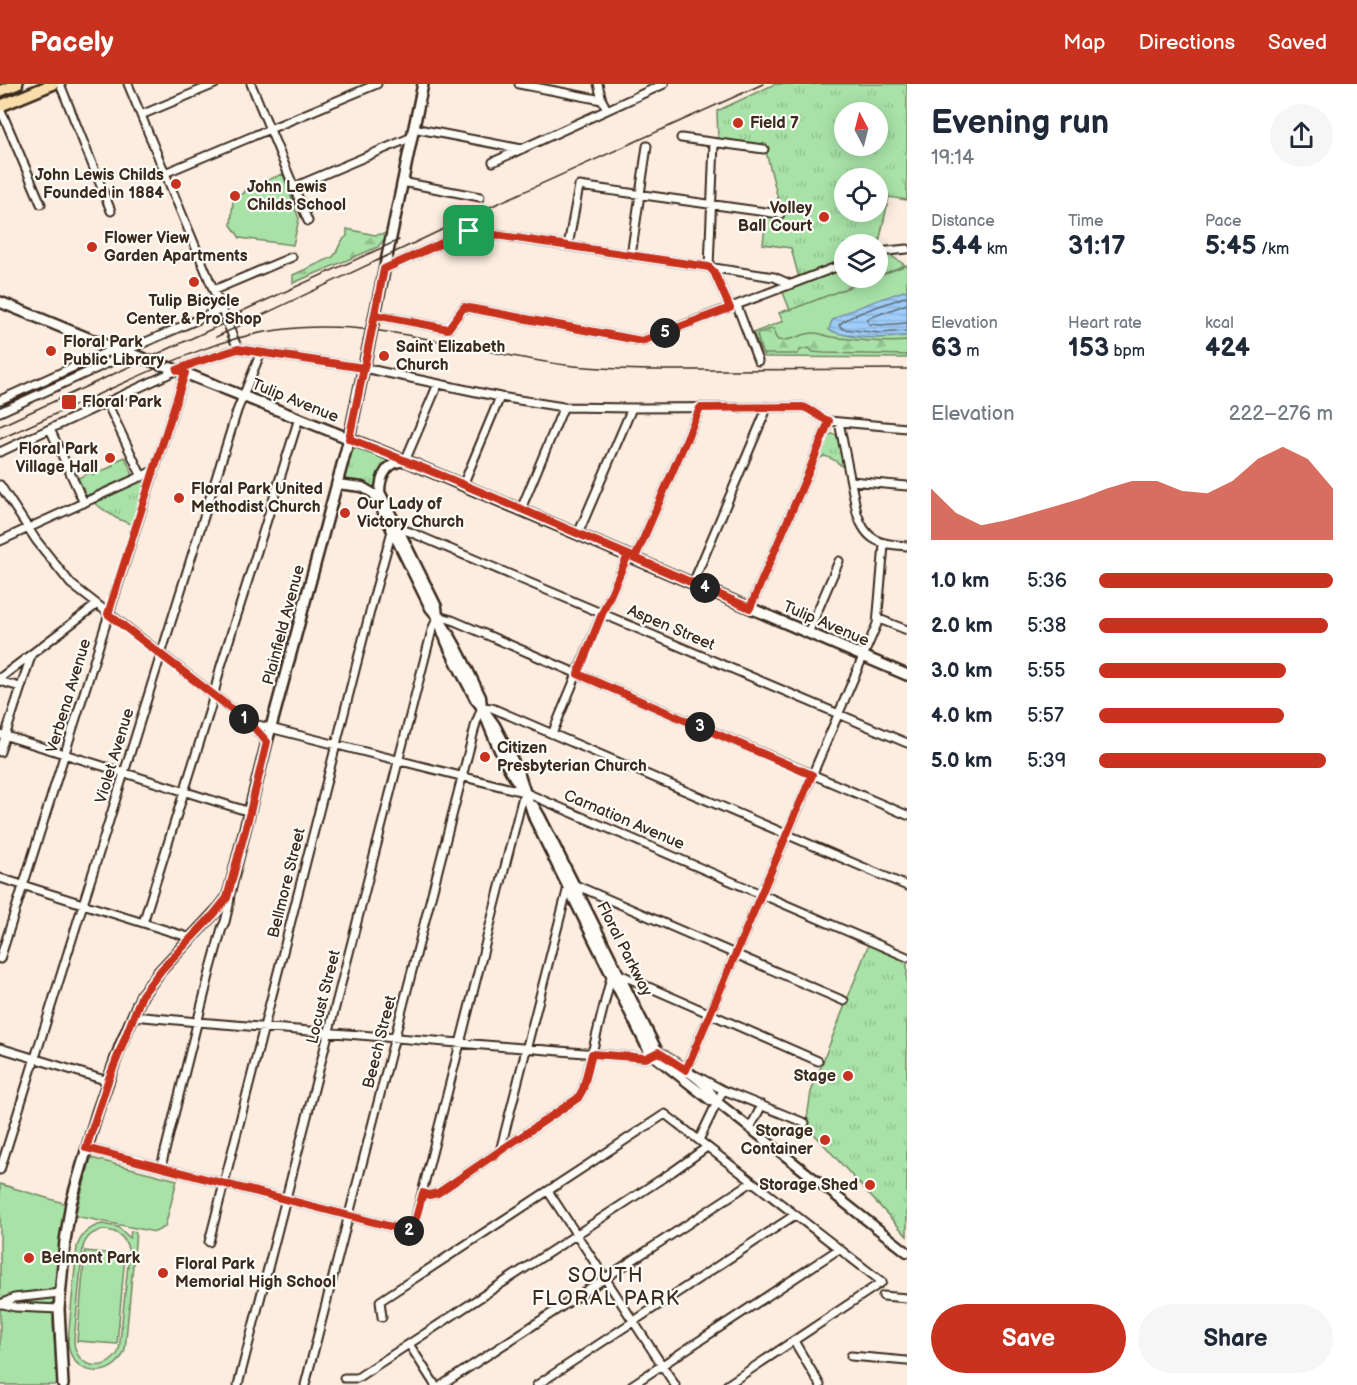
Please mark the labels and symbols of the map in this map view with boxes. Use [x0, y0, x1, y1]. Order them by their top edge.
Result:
north arrow [834, 102, 888, 156]
place label: Field 7 [750, 114, 799, 133]
marker: Field 7 [731, 116, 745, 130]
place label: John Lewis Childs Founded in 1884 [35, 166, 165, 203]
marker: John Lewis Childs Founded in 1884 [169, 177, 183, 191]
place label: John Lewis Childs School [247, 178, 346, 215]
marker: John Lewis Childs School [228, 189, 242, 203]
place label: Volley Ball Court [738, 199, 813, 236]
pin [443, 205, 494, 256]
marker: Volley Ball Court [817, 210, 831, 224]
place label: Flower View Garden Apartments [104, 229, 248, 266]
marker: Flower View Garden Apartments [85, 240, 99, 254]
marker: Tulip Bicycle Center & Pro Shop [187, 275, 201, 289]
place label: Tulip Bicycle Center & Pro Shop [126, 292, 262, 329]
pin: 5 [650, 318, 680, 348]
place label: Floral Park Public Library [63, 333, 165, 370]
place label: Saint Elizabeth Church [396, 338, 505, 375]
marker: Floral Park Public Library [44, 344, 58, 358]
marker: Saint Elizabeth Church [377, 349, 391, 363]
street label: Tulip Avenue [249, 375, 342, 427]
marker: Floral Park [60, 393, 78, 411]
place label: Floral Park [82, 393, 162, 412]
place label: Floral Park Village Hall [16, 440, 99, 477]
marker: Floral Park Village Hall [103, 451, 117, 465]
place label: Floral Park United Methodist Church [191, 480, 323, 517]
marker: Floral Park United Methodist Church [172, 491, 186, 505]
place label: Our Lady of Victory Church [357, 495, 464, 532]
marker: Our Lady of Victory Church [338, 506, 352, 520]
street label: Plainfield Avenue [259, 563, 309, 687]
pin: 4 [690, 573, 720, 603]
street label: Tulip Avenue [780, 597, 872, 651]
street label: Aspen Street [625, 601, 718, 655]
street label: Verbena Avenue [43, 636, 96, 755]
pin: 1 [229, 704, 259, 734]
street label: Violet Avenue [92, 706, 139, 806]
pin: 3 [685, 712, 715, 742]
place label: Citizen Presbyterian Church [497, 739, 647, 776]
marker: Citizen Presbyterian Church [478, 750, 492, 764]
street label: Carnation Avenue [561, 786, 688, 854]
street label: Bellmore Street [264, 826, 310, 940]
street label: Floral Parkway [592, 899, 656, 1000]
street label: Locust Street [303, 948, 345, 1046]
street label: Beech Street [359, 993, 401, 1091]
place label: Stage [794, 1067, 836, 1086]
marker: Stage [841, 1069, 855, 1083]
place label: Storage Container [741, 1122, 814, 1159]
marker: Storage Container [818, 1133, 832, 1147]
place label: Storage Shed [759, 1176, 858, 1195]
marker: Storage Shed [863, 1178, 877, 1192]
pin: 2 [394, 1216, 424, 1246]
place label: Belmont Park [41, 1249, 141, 1268]
marker: Belmont Park [22, 1251, 36, 1265]
place label: Floral Park Memorial High School [175, 1255, 336, 1292]
district label: SOUTH FLORAL PARK [532, 1264, 680, 1311]
marker: Floral Park Memorial High School [156, 1266, 170, 1280]

